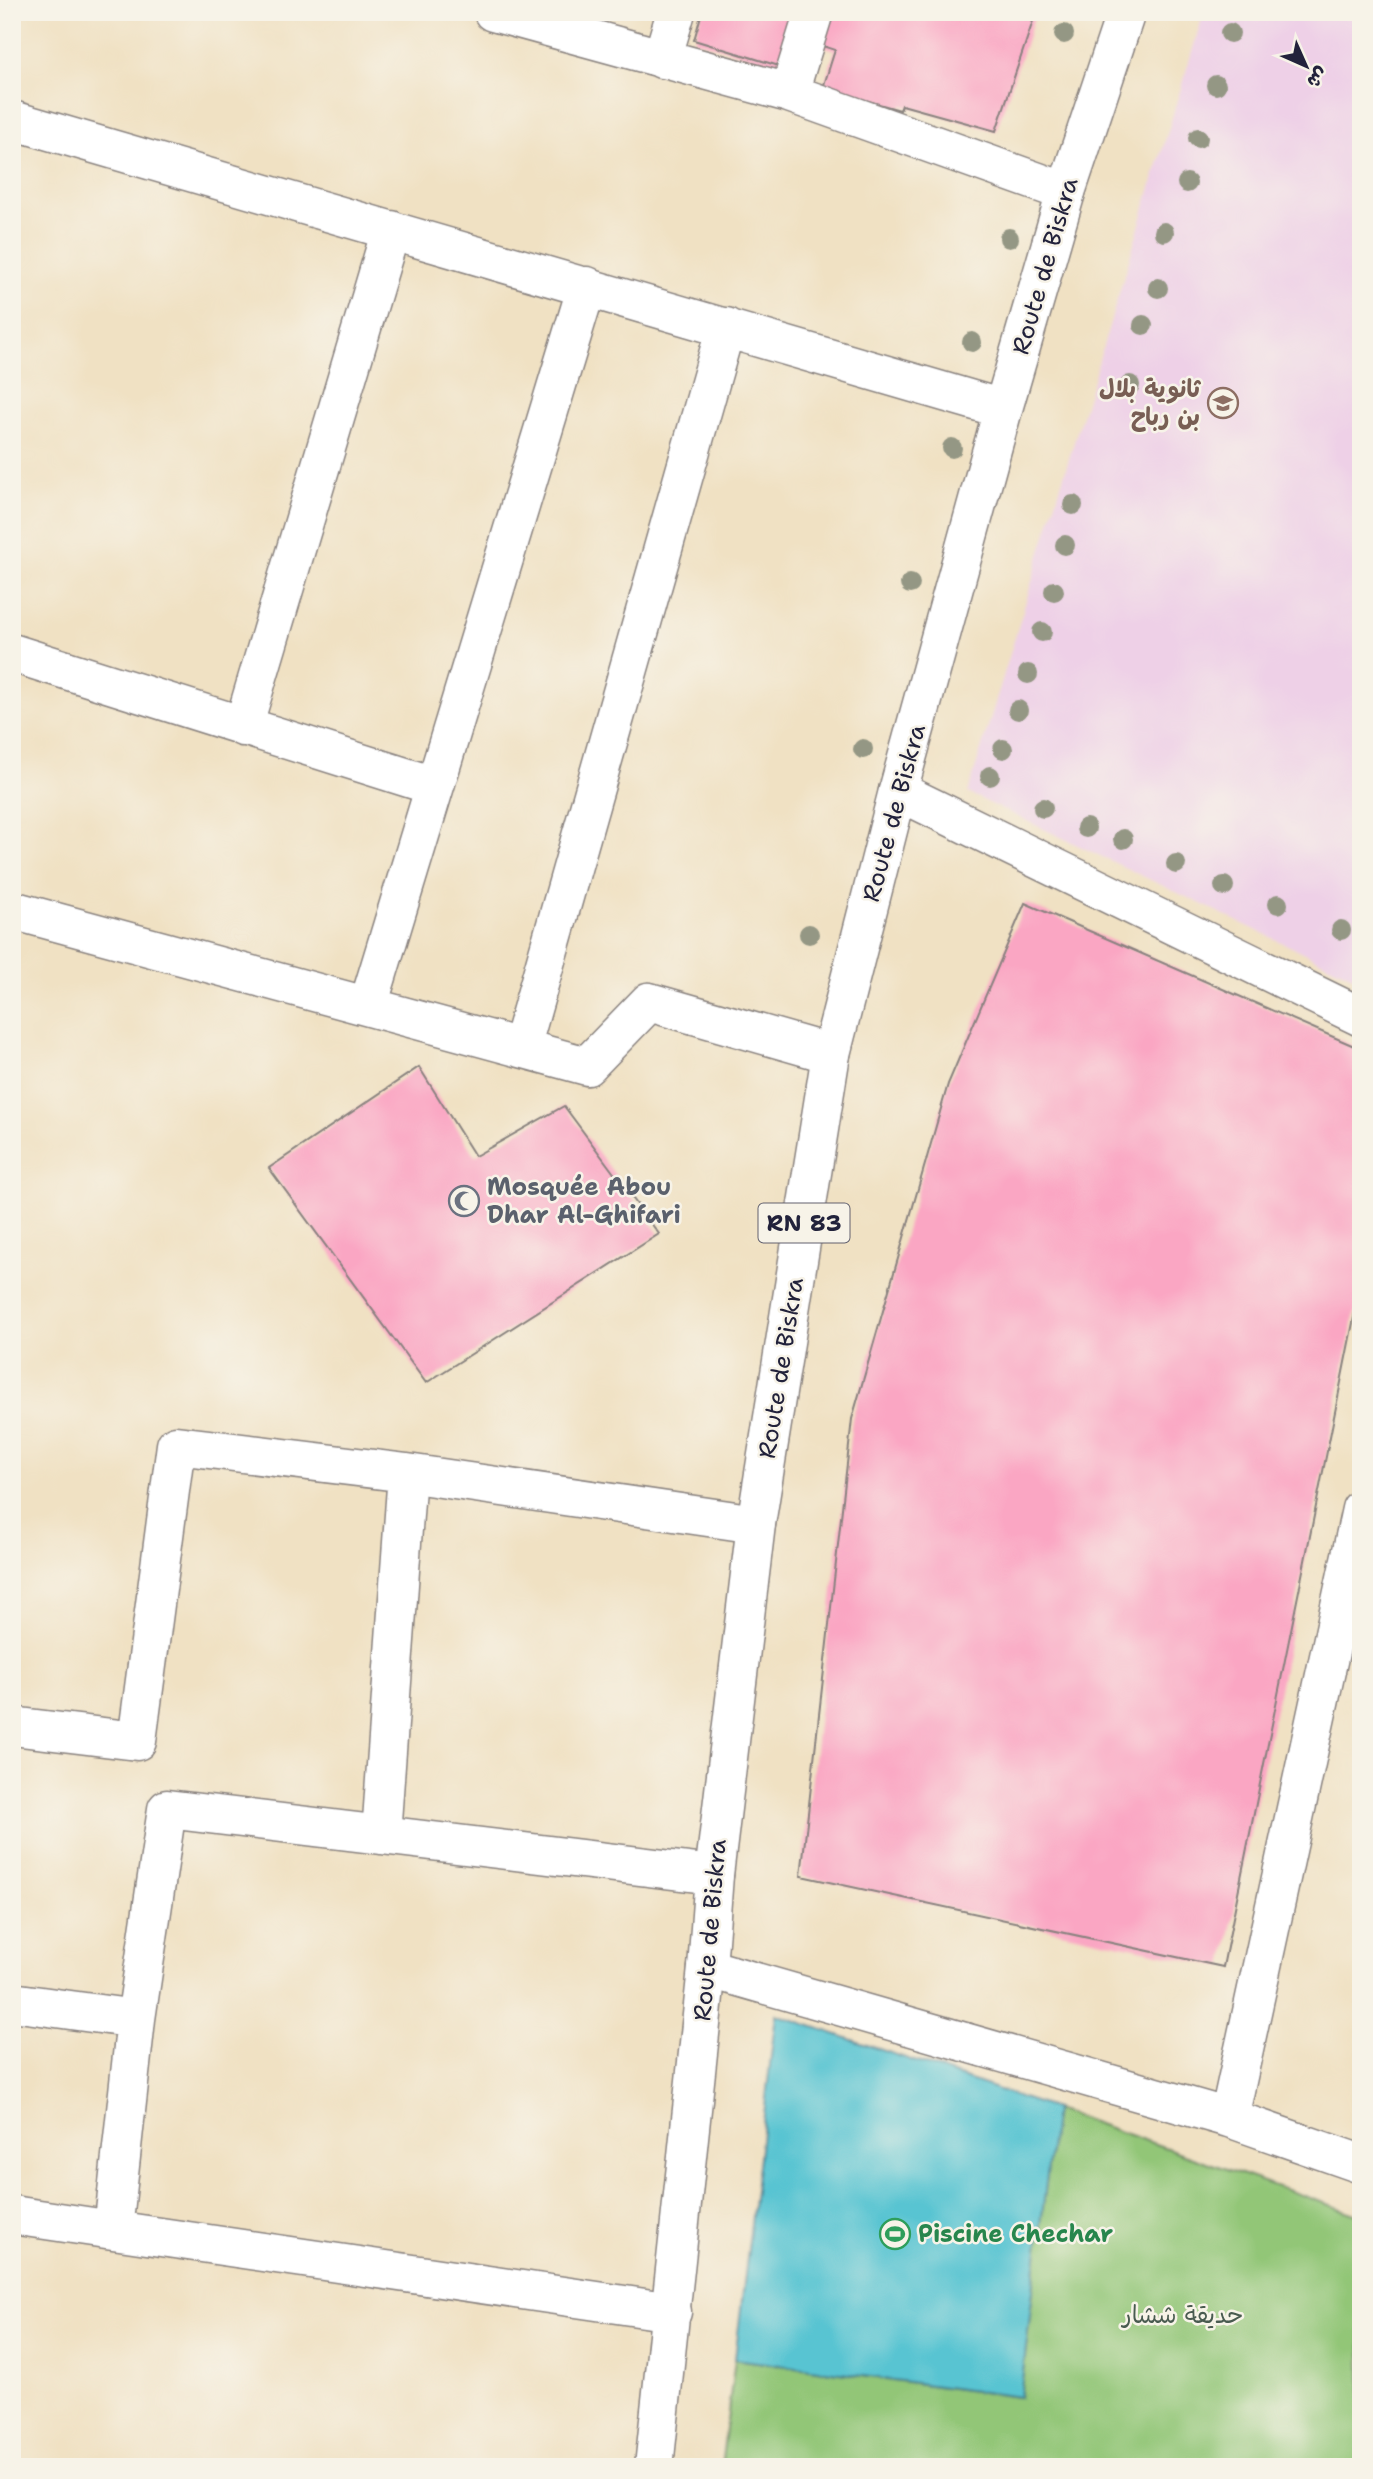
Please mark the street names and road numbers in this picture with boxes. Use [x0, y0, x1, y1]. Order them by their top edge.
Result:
street label: Route de Biskra [1004, 174, 1086, 358]
street label: Route de Biskra [855, 721, 933, 905]
road number: RN 83 [758, 1204, 850, 1242]
street label: Route de Biskra [751, 1275, 811, 1461]
street label: Route de Biskra [686, 1838, 734, 2022]

